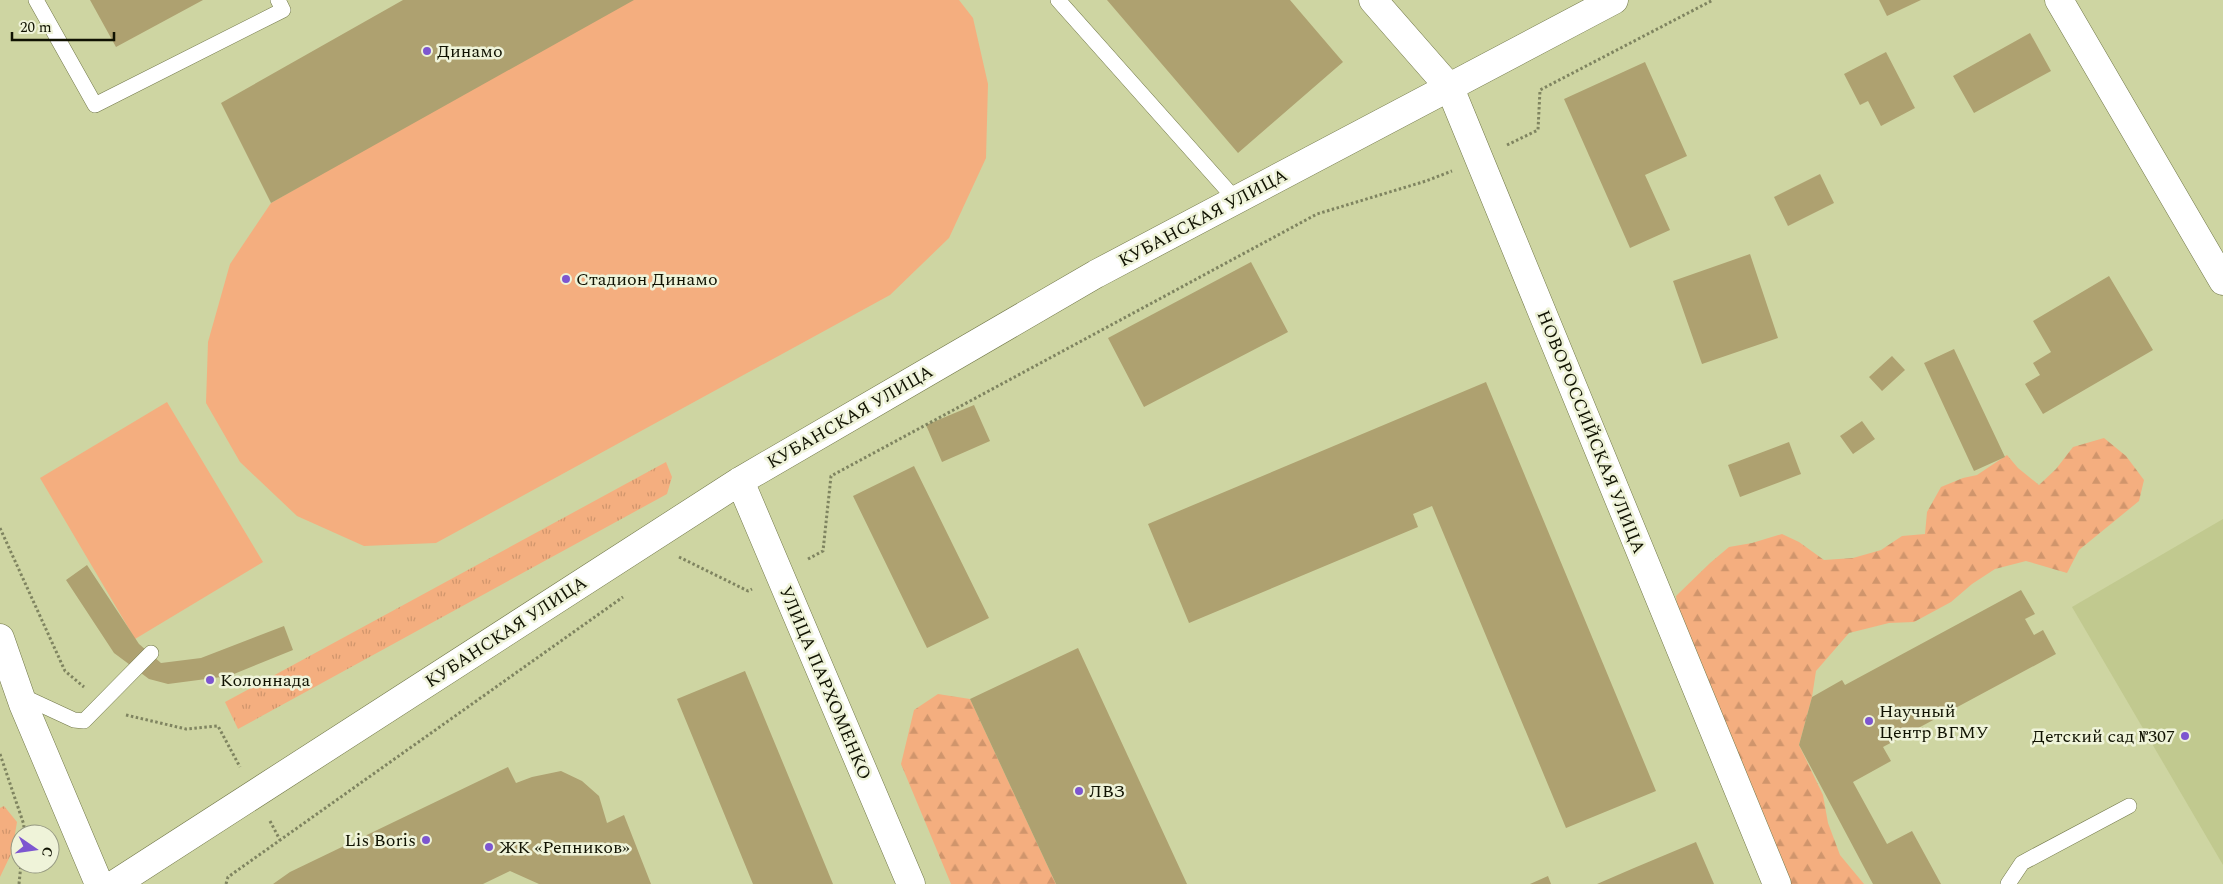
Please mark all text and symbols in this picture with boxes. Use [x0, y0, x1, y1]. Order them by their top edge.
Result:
scale bar [12, 10, 115, 42]
text: 20 m [20, 16, 52, 39]
place label: Динамо [437, 38, 503, 65]
marker: Динамо [421, 45, 433, 57]
street label: КУБАНСКАЯ УЛИЦА [1114, 162, 1292, 274]
place label: Стадион Динамо [576, 266, 718, 293]
marker: Стадион Динамо [560, 273, 572, 285]
street label: НОВОРОССИЙСКАЯ УЛИЦА [1530, 306, 1652, 558]
street label: КУБАНСКАЯ УЛИЦА [762, 358, 938, 476]
street label: КУБАНСКАЯ УЛИЦА [420, 569, 592, 695]
street label: УЛИЦА ПАРХОМЕНКО [772, 582, 878, 784]
place label: Колоннада [220, 667, 310, 694]
marker: Колоннада [204, 674, 216, 686]
place label: Научный Центр ВГМУ [1879, 698, 1989, 746]
marker: Научный Центр ВГМУ [1863, 715, 1875, 727]
place label: Детский сад №307 [2032, 723, 2175, 750]
marker: Детский сад №307 [2179, 730, 2191, 742]
place label: ЛВЗ [1089, 778, 1125, 805]
marker: ЛВЗ [1073, 785, 1085, 797]
north arrow [10, 824, 60, 874]
place label: Lis Boris [344, 827, 416, 854]
marker: Lis Boris [420, 834, 432, 846]
place label: ЖК «Репников» [499, 834, 630, 861]
marker: ЖК «Репников» [483, 841, 495, 853]
text: С [36, 845, 59, 859]

